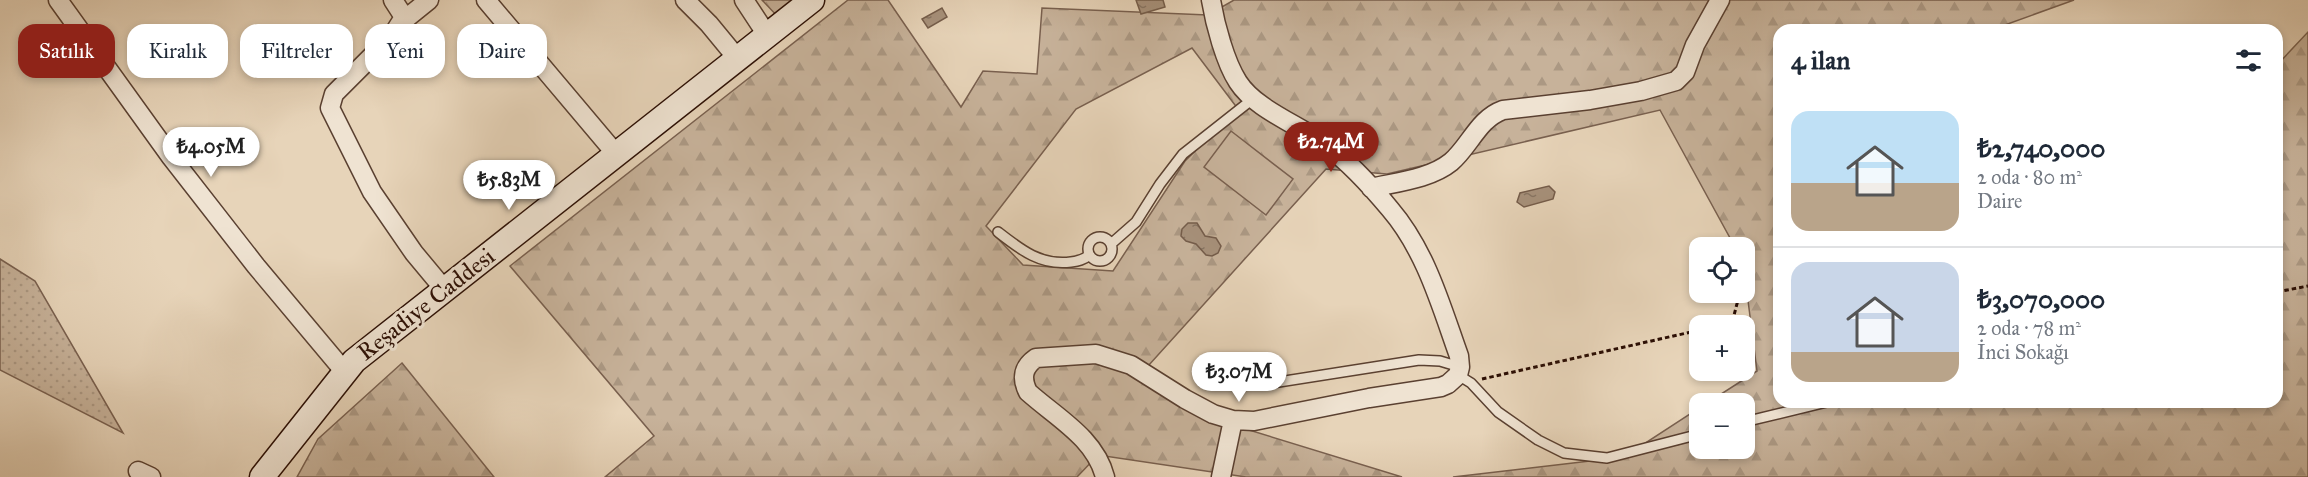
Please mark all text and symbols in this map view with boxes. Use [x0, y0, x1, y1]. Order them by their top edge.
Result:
chip: Satılık [18, 24, 115, 78]
chip: Kiralık [127, 24, 228, 78]
chip: Filtreler [240, 24, 353, 78]
chip: Yeni [365, 24, 445, 78]
chip: Daire [457, 24, 547, 78]
text: 4 ilan [1791, 44, 1850, 76]
icon: filters [2232, 44, 2265, 77]
pin: ₺2.74M [1282, 122, 1380, 173]
pin: ₺4.05M [162, 127, 260, 178]
text: ₺2.74M [1298, 129, 1364, 153]
text: ₺2,740,000 [1977, 132, 2105, 164]
text: ₺4.05M [177, 134, 245, 158]
icon: home [1839, 135, 1911, 207]
pin: ₺5.83M [460, 160, 558, 211]
text: 2 oda · 80 m² [1977, 165, 2082, 189]
text: ₺5.83M [477, 167, 541, 191]
text: Daire [1977, 189, 2022, 213]
map controls [1689, 237, 1755, 459]
button: locate [1689, 237, 1755, 303]
street label: Reşadiye Caddesi [351, 241, 501, 367]
text: ₺3,070,000 [1977, 283, 2105, 315]
icon: home [1839, 286, 1911, 358]
button: + [1689, 315, 1755, 381]
text: 2 oda · 78 m² [1977, 316, 2081, 340]
text: İnci Sokağı [1977, 340, 2069, 364]
pin: ₺3.07M [1190, 352, 1288, 403]
text: ₺3.07M [1206, 359, 1272, 383]
button: − [1689, 393, 1755, 459]

